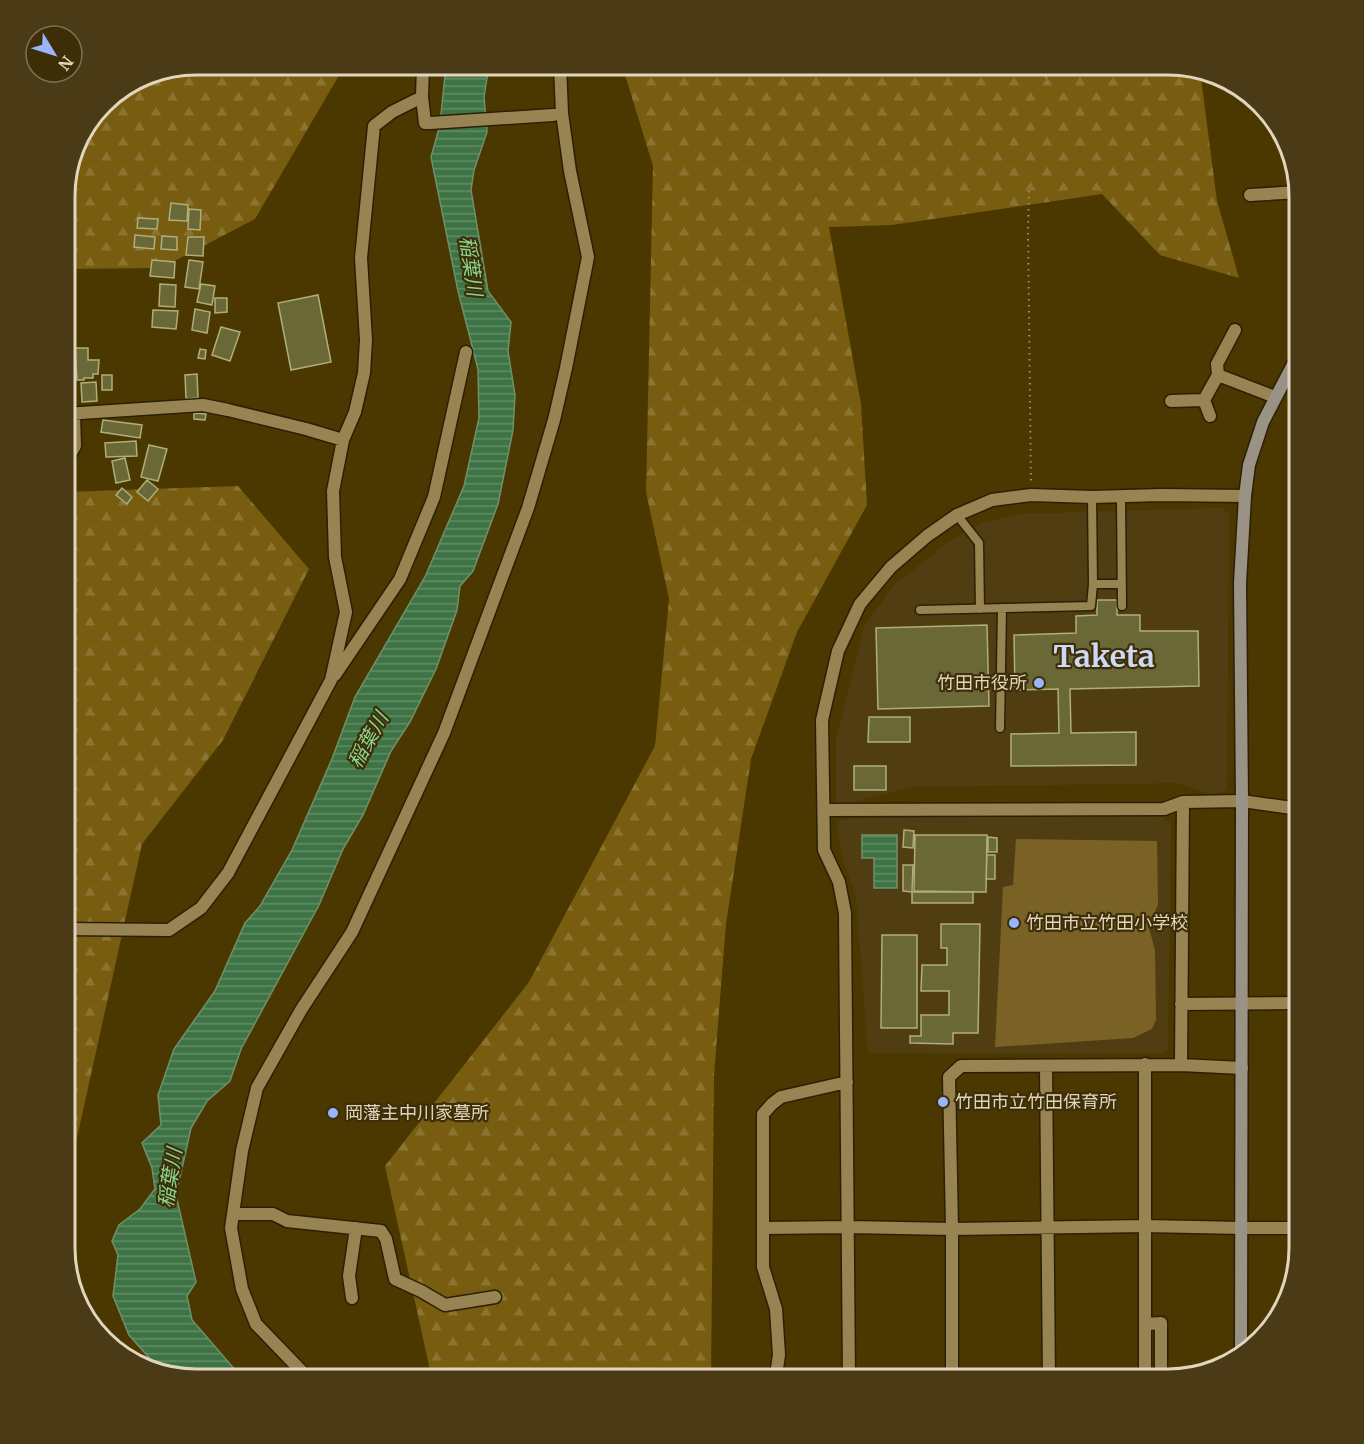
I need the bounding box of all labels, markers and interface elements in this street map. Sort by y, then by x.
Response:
north arrow [24,24,84,84]
text: N [54,52,78,75]
water label: 稲葉川 [455,234,488,299]
district label: Taketa [1053,637,1155,675]
place label: 竹田市役所 [937,671,1027,694]
marker: 竹田市役所 [1032,676,1046,690]
water label: 稲葉川 [342,706,394,772]
place label: 竹田市立竹田小学校 [1026,911,1188,934]
marker: 竹田市立竹田小学校 [1007,916,1021,930]
place label: 竹田市立竹田保育所 [955,1090,1117,1113]
marker: 竹田市立竹田保育所 [936,1095,950,1109]
place label: 岡藩主中川家墓所 [345,1101,489,1124]
marker: 岡藩主中川家墓所 [326,1106,340,1120]
water label: 稲葉川 [152,1144,187,1210]

